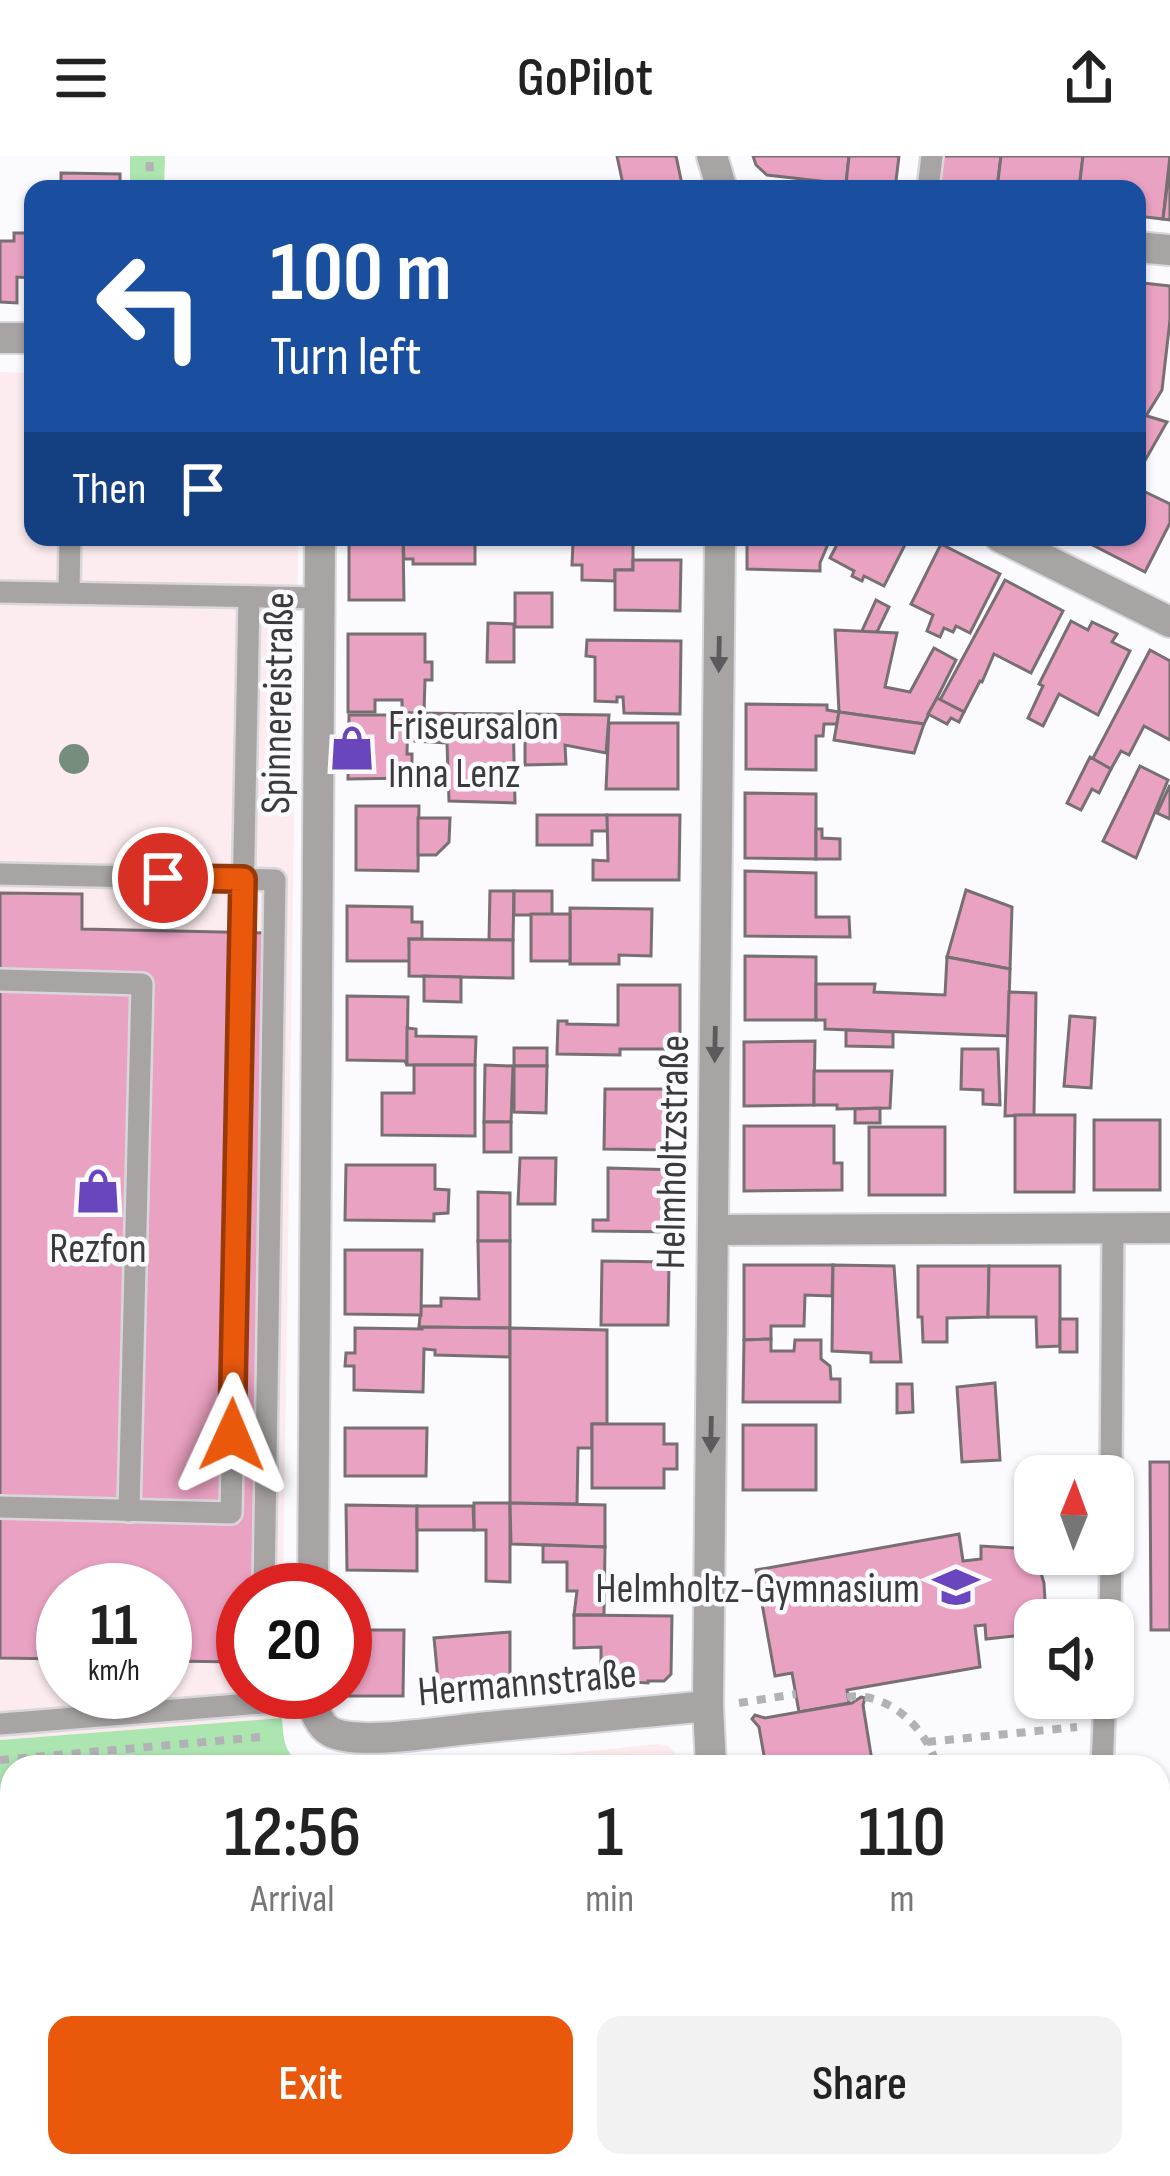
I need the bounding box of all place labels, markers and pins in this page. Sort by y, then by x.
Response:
place label: Friseursalon Inna Lenz [388,701,559,800]
shop icon: Friseursalon Inna Lenz [327,723,377,773]
pin [112,827,214,929]
shop icon: Rezfon [73,1166,123,1216]
place label: Rezfon [49,1224,147,1275]
school or university icon: Helmholtz-Gymnasium [931,1562,981,1612]
place label: Helmholtz-Gymnasium [595,1564,920,1615]

